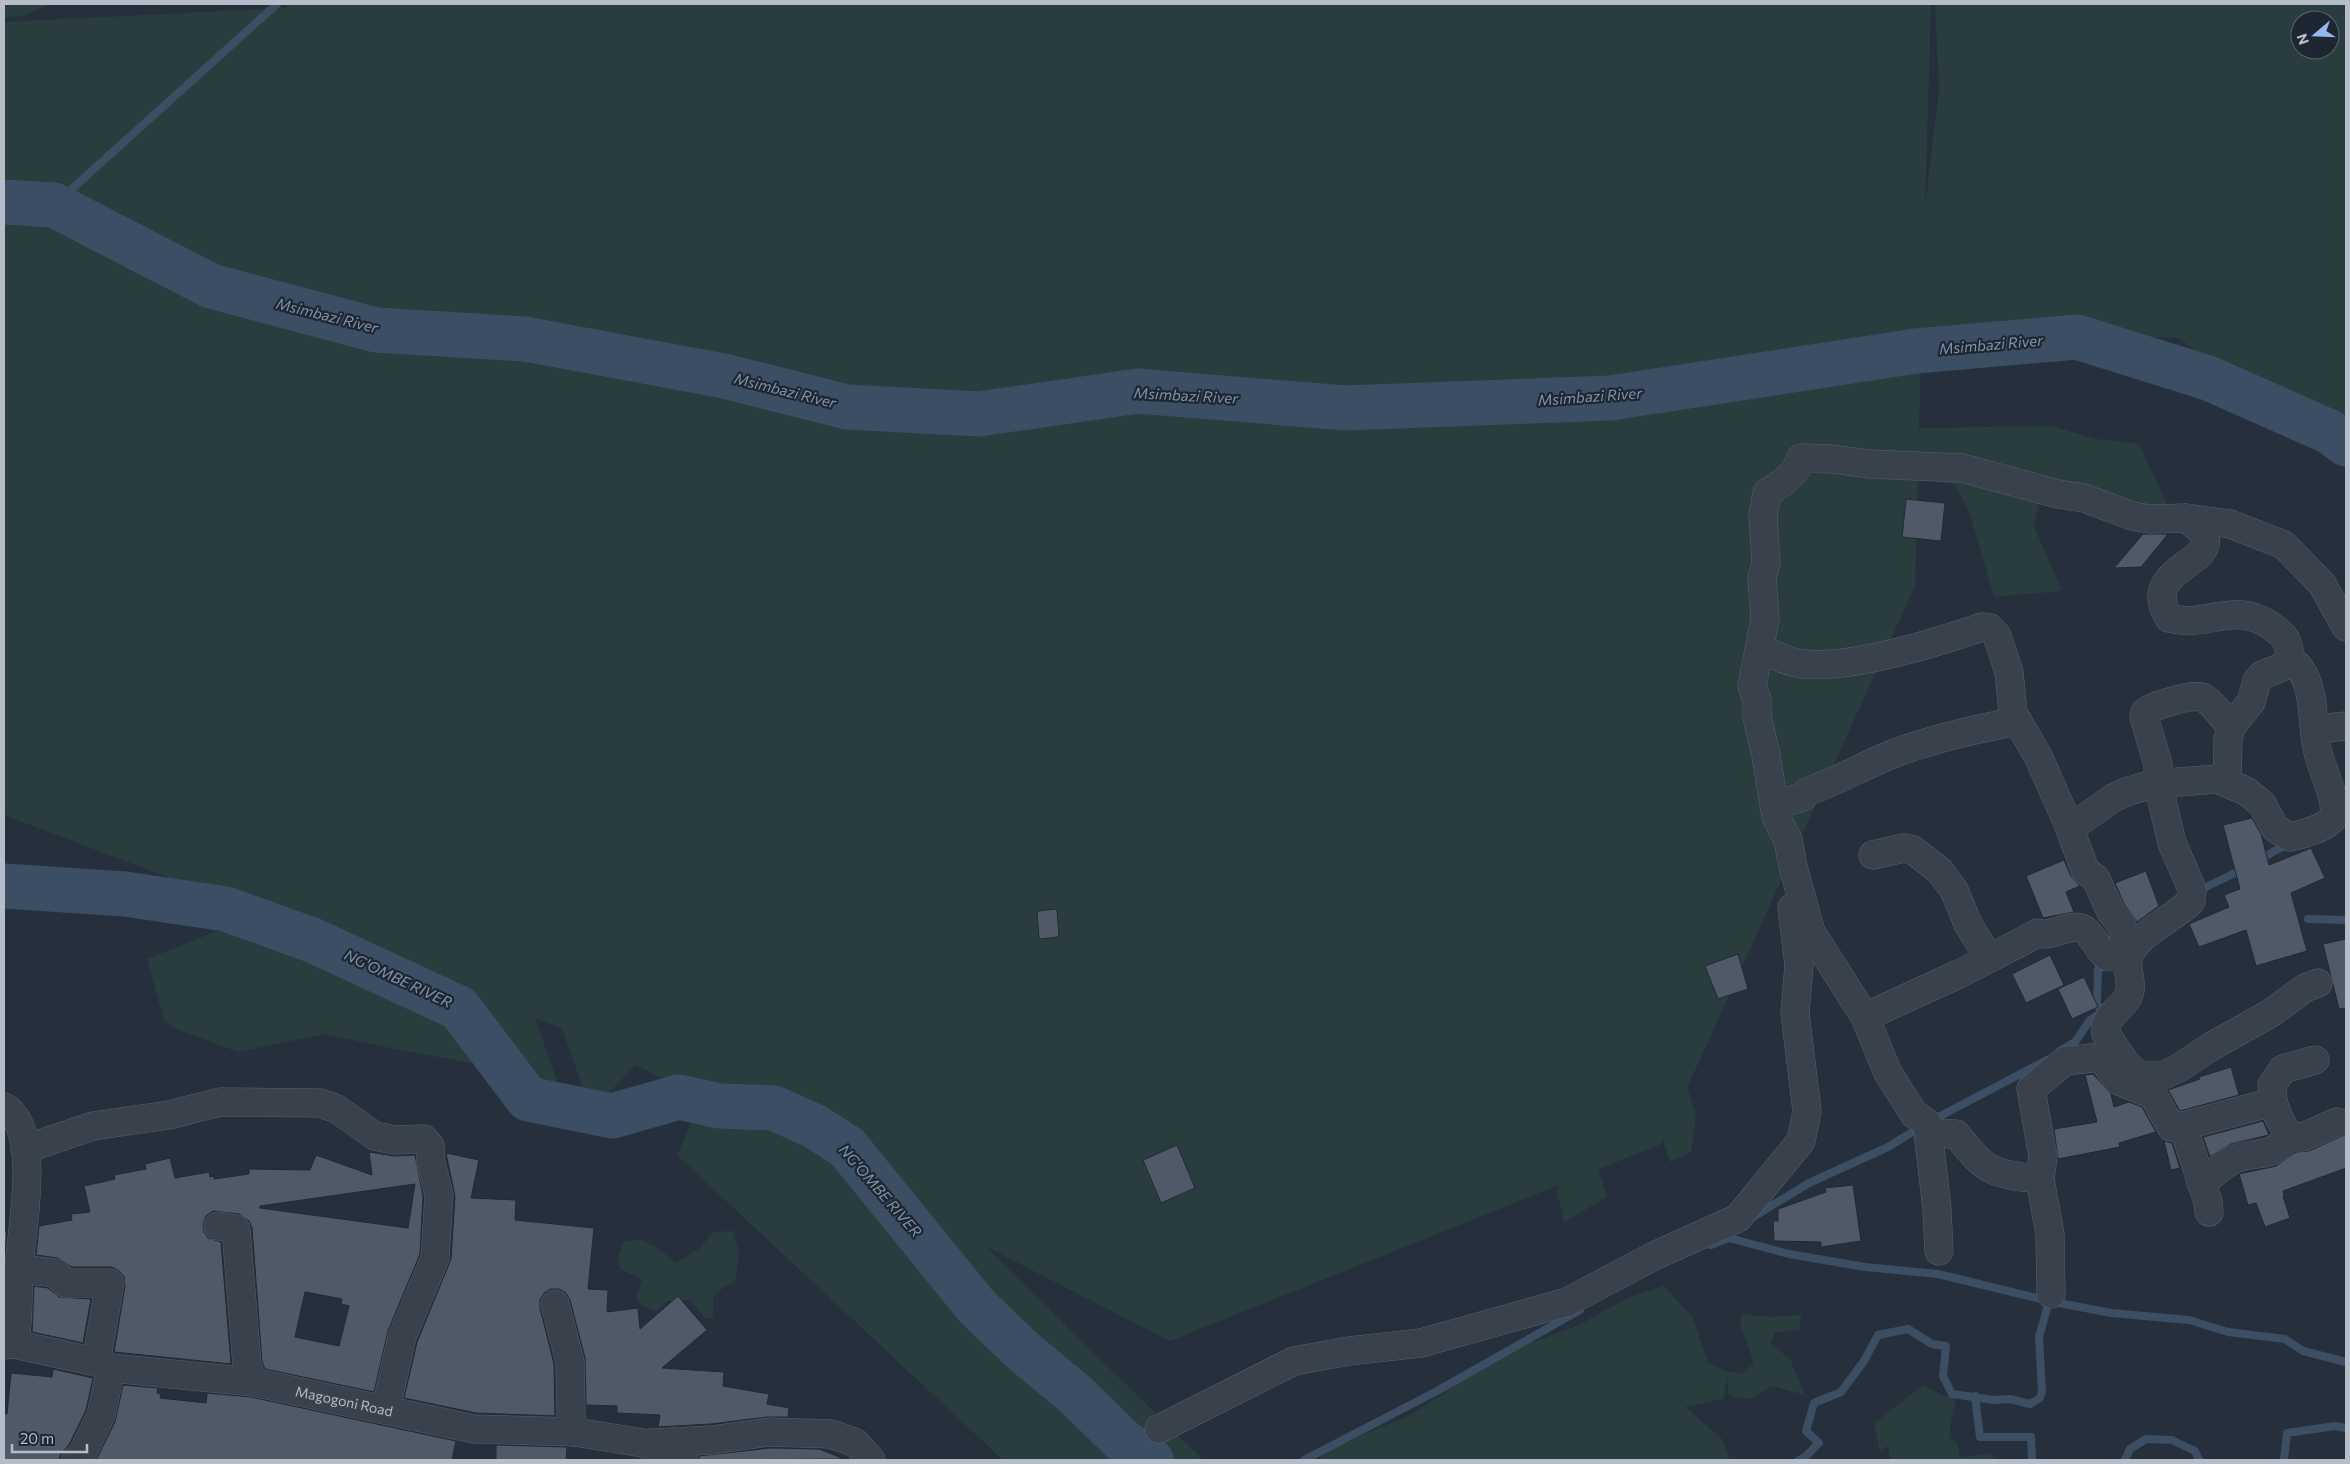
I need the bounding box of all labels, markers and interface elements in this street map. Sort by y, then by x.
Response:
north arrow [2290,10,2340,60]
text: N [2292,32,2312,47]
water label: Msimbazi River [274,294,381,337]
water label: Msimbazi River [1938,330,2045,358]
water label: Msimbazi River [732,369,839,412]
water label: Msimbazi River [1133,383,1240,407]
water label: Msimbazi River [1537,383,1644,409]
water label: NG'OMBE RIVER [342,945,455,1011]
water label: NG'OMBE RIVER [836,1140,926,1240]
street label: Magogoni Road [294,1382,395,1420]
scale bar [12,1422,88,1454]
text: 20 m [20,1429,54,1447]

